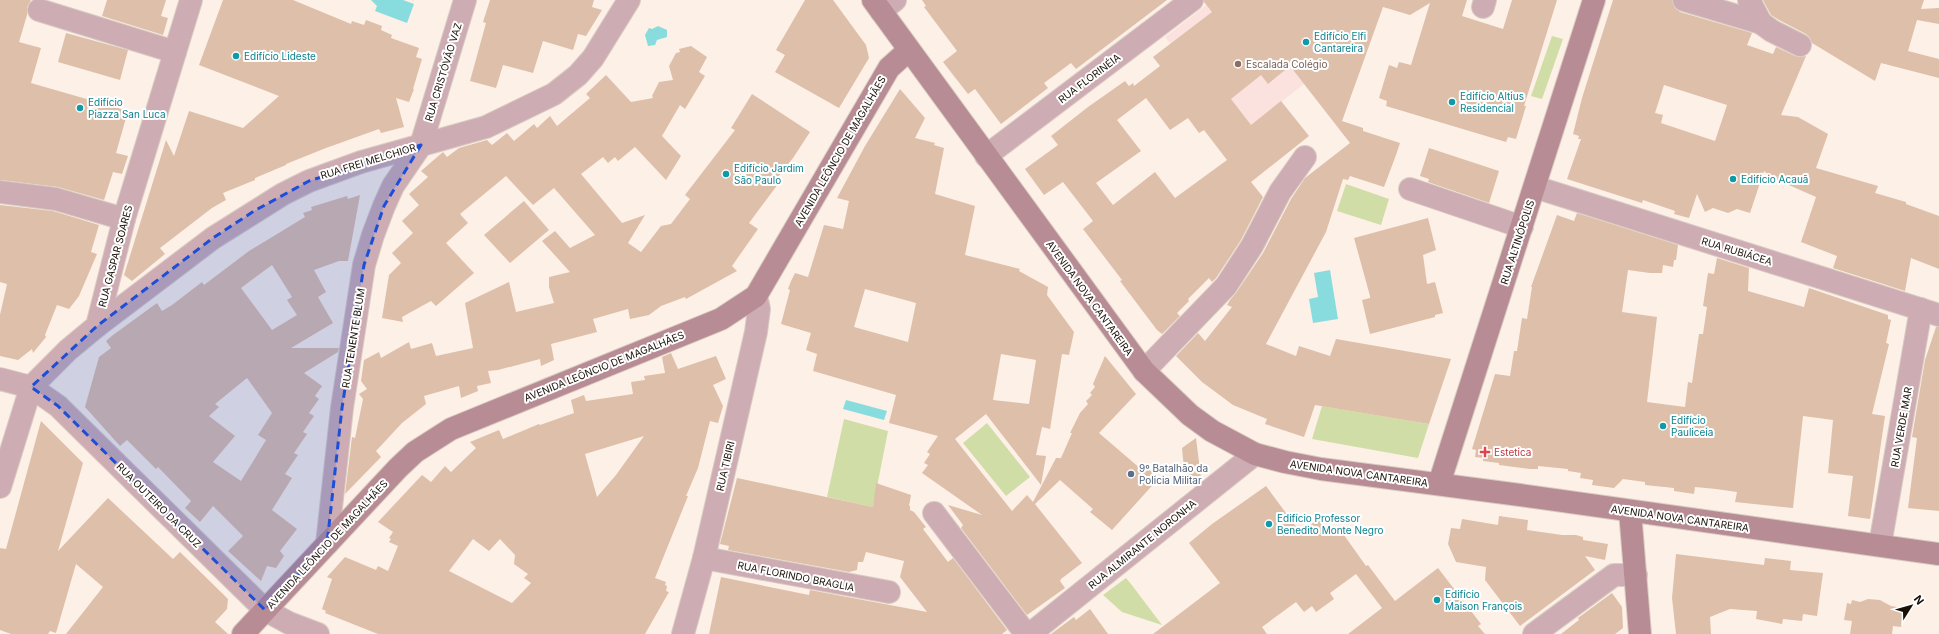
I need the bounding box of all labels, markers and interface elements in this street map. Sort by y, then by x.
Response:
street label: RUA CRISTÓVÃO VAZ [421,21,464,123]
place label: Edifício Elfi Cantareira [1314,30,1366,54]
marker: Edifício Elfi Cantareira [1301,37,1311,47]
place label: Edifício Lideste [244,50,316,62]
street label: RUA FLORINÉIA [1055,50,1122,105]
marker: Edifício Lideste [231,51,241,61]
place label: Escalada Colégio [1246,58,1327,70]
marker: Escalada Colégio [1233,59,1243,69]
street label: AVENIDA LEÔNCIO DE MAGALHÃES [791,73,888,228]
place label: Edifício Altius Residencial [1460,90,1524,114]
place label: Edifício Piazza San Luca [88,96,166,120]
marker: Edifício Altius Residencial [1447,97,1457,107]
marker: Edifício Piazza San Luca [75,103,85,113]
street label: RUA FREI MELCHIOR [319,141,418,181]
place label: Edifício Jardim São Paulo [734,162,804,186]
marker: Edifício Jardim São Paulo [721,169,731,179]
place label: Edifício Acauã [1741,173,1808,185]
marker: Edifício Acauã [1728,174,1738,184]
street label: RUA ALTINÓPOLIS [1497,198,1536,286]
street label: RUA GASPAR SOARES [96,204,134,308]
street label: RUA RUBIÁCEA [1700,234,1774,267]
street label: AVENIDA NOVA CANTAREIRA [1044,238,1136,358]
street label: RUA TENENTE BLUM [339,287,367,389]
street label: AVENIDA LEÔNCIO DE MAGALHÃES [522,327,686,404]
street label: RUA VERDE MAR [1888,385,1914,468]
place label: Edifício Pauliceia [1671,414,1713,438]
marker: Edifício Pauliceia [1658,421,1668,431]
street label: RUA TIBIRI [713,440,737,492]
marker: Estetica [1479,446,1491,458]
place label: Estetica [1494,446,1531,458]
street label: AVENIDA NOVA CANTAREIRA [1289,457,1429,489]
street label: RUA OUTEIRO DA CRUZ [114,460,204,550]
place label: 9º Batalhão da Policia Militar [1139,462,1208,486]
marker: 9º Batalhão da Policia Militar [1126,469,1136,479]
street label: AVENIDA LEÔNCIO DE MAGALHÃES [263,477,390,611]
street label: RUA ALMIRANTE NORONHA [1086,497,1198,591]
street label: AVENIDA NOVA CANTAREIRA [1610,502,1750,534]
place label: Edifício Professor Benedito Monte Negro [1277,512,1383,536]
marker: Edifício Professor Benedito Monte Negro [1264,519,1274,529]
street label: RUA FLORINDO BRAGLIA [737,559,856,593]
north arrow [1891,586,1931,626]
place label: Edifício Maison François [1445,588,1522,612]
text: N [1911,592,1927,608]
marker: Edifício Maison François [1432,595,1442,605]

